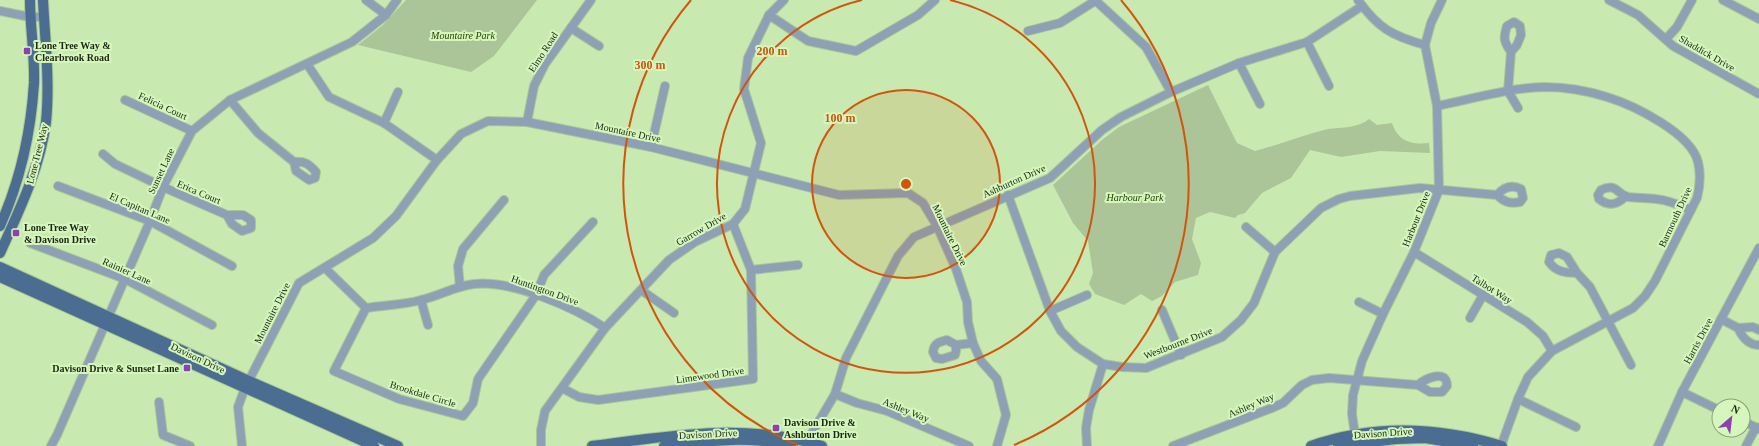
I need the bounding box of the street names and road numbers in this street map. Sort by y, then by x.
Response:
street label: Elmo Road [526,30,560,74]
street label: Shaddick Drive [1677,33,1737,74]
street label: Felicia Court [137,90,189,122]
street label: Mountaire Drive [594,120,662,144]
street label: Lone Tree Way [24,123,50,185]
street label: Sunset Lane [146,146,177,196]
street label: Ashburton Drive [981,162,1048,200]
street label: Erica Court [176,178,223,206]
street label: Barmouth Drive [1656,185,1694,249]
street label: Harbour Drive [1400,189,1432,248]
street label: El Capitan Lane [108,190,173,226]
street label: Mountaire Drive [930,203,970,268]
street label: Garrow Drive [674,210,728,248]
street label: Rainier Lane [101,255,153,287]
street label: Talbot Way [1470,272,1514,306]
street label: Huntington Drive [510,273,581,307]
street label: Mountaire Drive [252,280,292,345]
street label: Harris Drive [1681,316,1715,366]
street label: Westbourne Drive [1142,325,1214,361]
street label: Davison Drive [169,341,227,376]
street label: Limewood Drive [675,365,745,385]
street label: Brookdale Circle [389,379,458,409]
street label: Ashley Way [1226,390,1276,420]
street label: Ashley Way [881,396,931,424]
street label: Davison Drive [1353,425,1413,441]
street label: Davison Drive [678,427,738,441]

